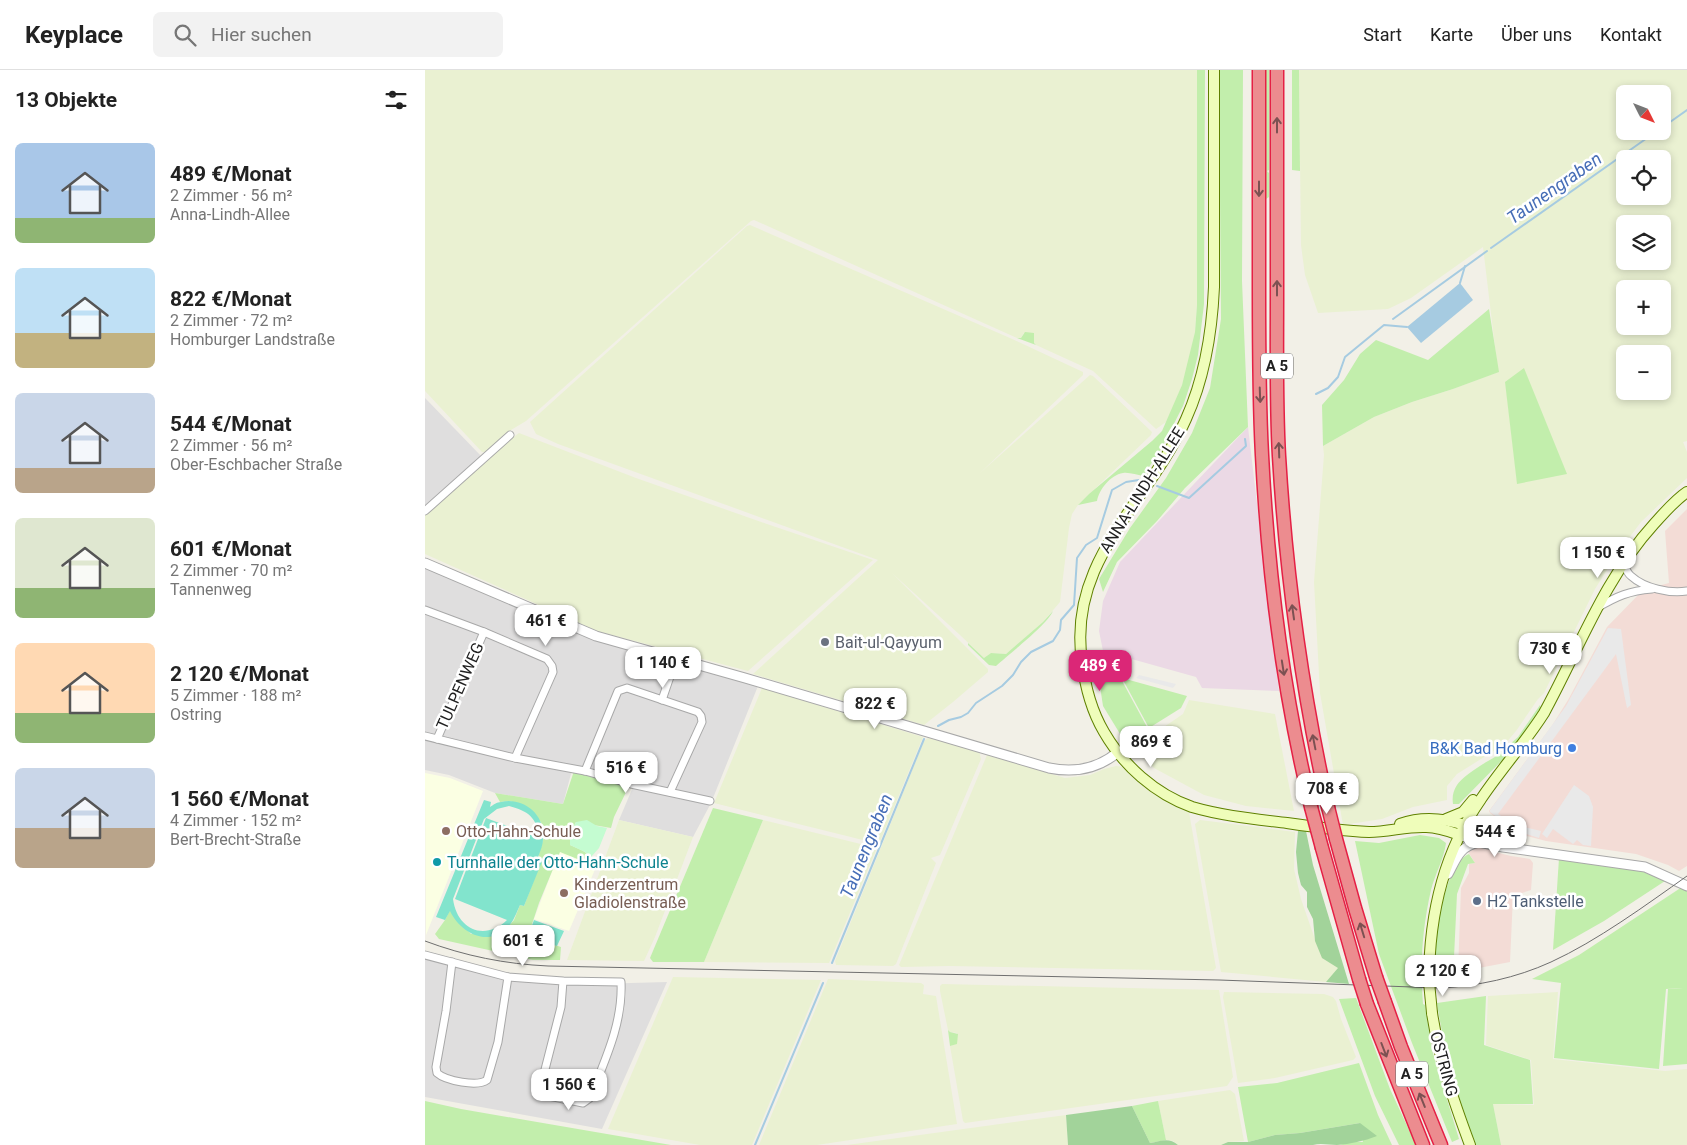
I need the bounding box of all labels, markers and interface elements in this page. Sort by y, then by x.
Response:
search box [153,12,503,57]
text: Keyplace [25,21,123,49]
icon: search [171,21,199,49]
text: Hier suchen [211,23,312,46]
text: Start [1363,24,1402,45]
text: Karte [1430,24,1473,45]
text: Über uns [1501,24,1572,45]
text: Kontakt [1600,24,1662,45]
north arrow [1616,85,1671,140]
map controls [1616,85,1671,400]
icon: filters [382,86,410,114]
text: 13 Objekte [15,88,117,112]
one-way arrow [1272,118,1282,134]
water label: Taunengraben [1503,148,1605,228]
button: locate [1616,150,1671,205]
text: 489 €/Monat [170,162,292,186]
icon: home [55,163,115,223]
one-way arrow [1254,180,1264,196]
text: 2 Zimmer · 56 m² [170,186,292,205]
text: Anna-Lindh-Allee [170,205,290,224]
button: layers [1616,215,1671,270]
one-way arrow [1272,280,1282,296]
button: + [1616,280,1671,335]
text: 822 €/Monat [170,287,292,311]
icon: home [55,288,115,348]
text: 2 Zimmer · 72 m² [170,311,292,330]
text: Homburger Landstraße [170,330,335,349]
button: − [1616,345,1671,400]
road number: A 5 [1261,354,1293,378]
one-way arrow [1255,387,1264,403]
text: 544 €/Monat [170,412,292,436]
icon: home [55,413,115,473]
street label: ANNA-LINDH-ALLEE [1096,424,1188,556]
text: 2 Zimmer · 56 m² [170,436,292,455]
one-way arrow [1274,443,1283,459]
text: Ober-Eschbacher Straße [170,455,342,474]
pin: 1 150 € [1552,536,1644,579]
text: 601 €/Monat [170,537,292,561]
icon: home [55,538,115,598]
text: 1 150 € [1571,543,1625,562]
text: 2 Zimmer · 70 m² [170,561,292,580]
text: Tannenweg [170,580,252,599]
pin: 461 € [511,604,581,647]
one-way arrow [1288,605,1298,621]
text: 461 € [526,611,566,630]
pin: 730 € [1515,632,1585,675]
place label: Bait-ul-Qayyum [835,633,942,652]
marker: Bait-ul-Qayyum [819,636,831,648]
text: 730 € [1530,639,1570,658]
street label: TULPENWEG [432,640,488,732]
pin: 1 140 € [617,646,709,689]
pin: 489 € [1065,650,1135,692]
text: 1 140 € [636,653,690,672]
text: 489 € [1080,656,1120,675]
one-way arrow [1279,660,1289,676]
text: 2 120 €/Monat [170,662,309,686]
icon: home [55,663,115,723]
text: 5 Zimmer · 188 m² [170,686,301,705]
pin: 822 € [840,688,910,730]
text: 822 € [855,694,895,713]
text: Ostring [170,705,222,724]
pin: 869 € [1116,726,1186,768]
text: 869 € [1131,732,1171,751]
one-way arrow [1309,735,1319,751]
place label: B&K Bad Homburg [1430,739,1562,758]
marker: B&K Bad Homburg [1566,742,1578,754]
pin: 516 € [591,752,661,794]
text: 516 € [606,758,646,777]
pin: 708 € [1292,772,1362,815]
text: 708 € [1307,779,1347,798]
text: 1 560 €/Monat [170,787,309,811]
icon: home [55,788,115,848]
water label: Taunengraben [836,791,896,901]
text: 4 Zimmer · 152 m² [170,811,301,830]
pin: 544 € [1460,816,1530,858]
place label: Otto-Hahn-Schule [456,822,581,841]
text: 544 € [1475,822,1515,841]
marker: Otto-Hahn-Schule [440,825,452,837]
text: Bert-Brecht-Straße [170,830,301,849]
place label: Turnhalle der Otto-Hahn-Schule [447,853,668,872]
marker: Turnhalle der Otto-Hahn-Schule [431,856,443,868]
place label: Kinderzentrum Gladiolenstraße [574,875,686,912]
marker: Kinderzentrum Gladiolenstraße [558,887,570,899]
place label: H2 Tankstelle [1487,892,1584,911]
marker: H2 Tankstelle [1471,895,1483,907]
one-way arrow [1356,922,1366,938]
pin: 601 € [488,924,558,967]
text: 601 € [503,931,543,950]
pin: 2 120 € [1397,954,1489,997]
text: 2 120 € [1416,961,1470,980]
street label: OSTRING [1426,1029,1462,1099]
one-way arrow [1380,1042,1389,1057]
road number: A 5 [1396,1062,1428,1086]
pin: 1 560 € [523,1068,615,1111]
text: 1 560 € [542,1075,596,1094]
one-way arrow [1417,1093,1426,1108]

